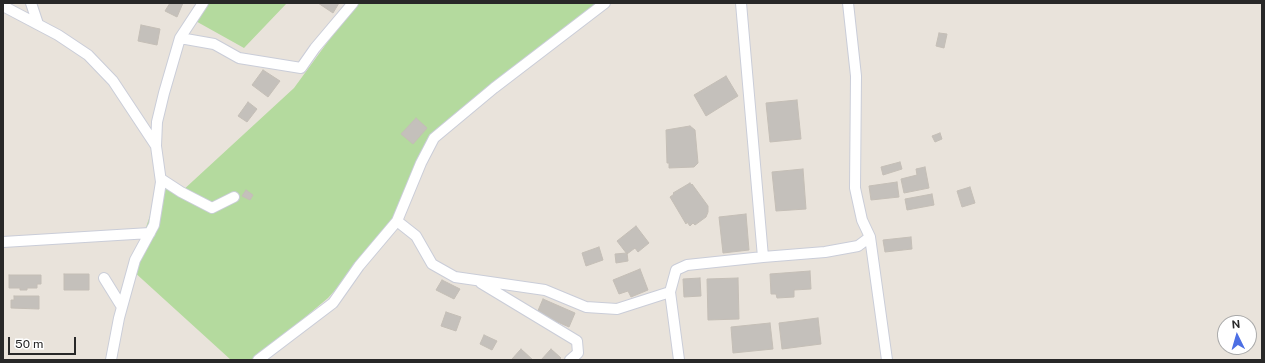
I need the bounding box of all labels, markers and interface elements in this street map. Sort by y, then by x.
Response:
north arrow [1217,315,1257,355]
text: N [1231,318,1241,330]
scale bar [10,329,78,355]
text: 50 m [15,337,43,351]

